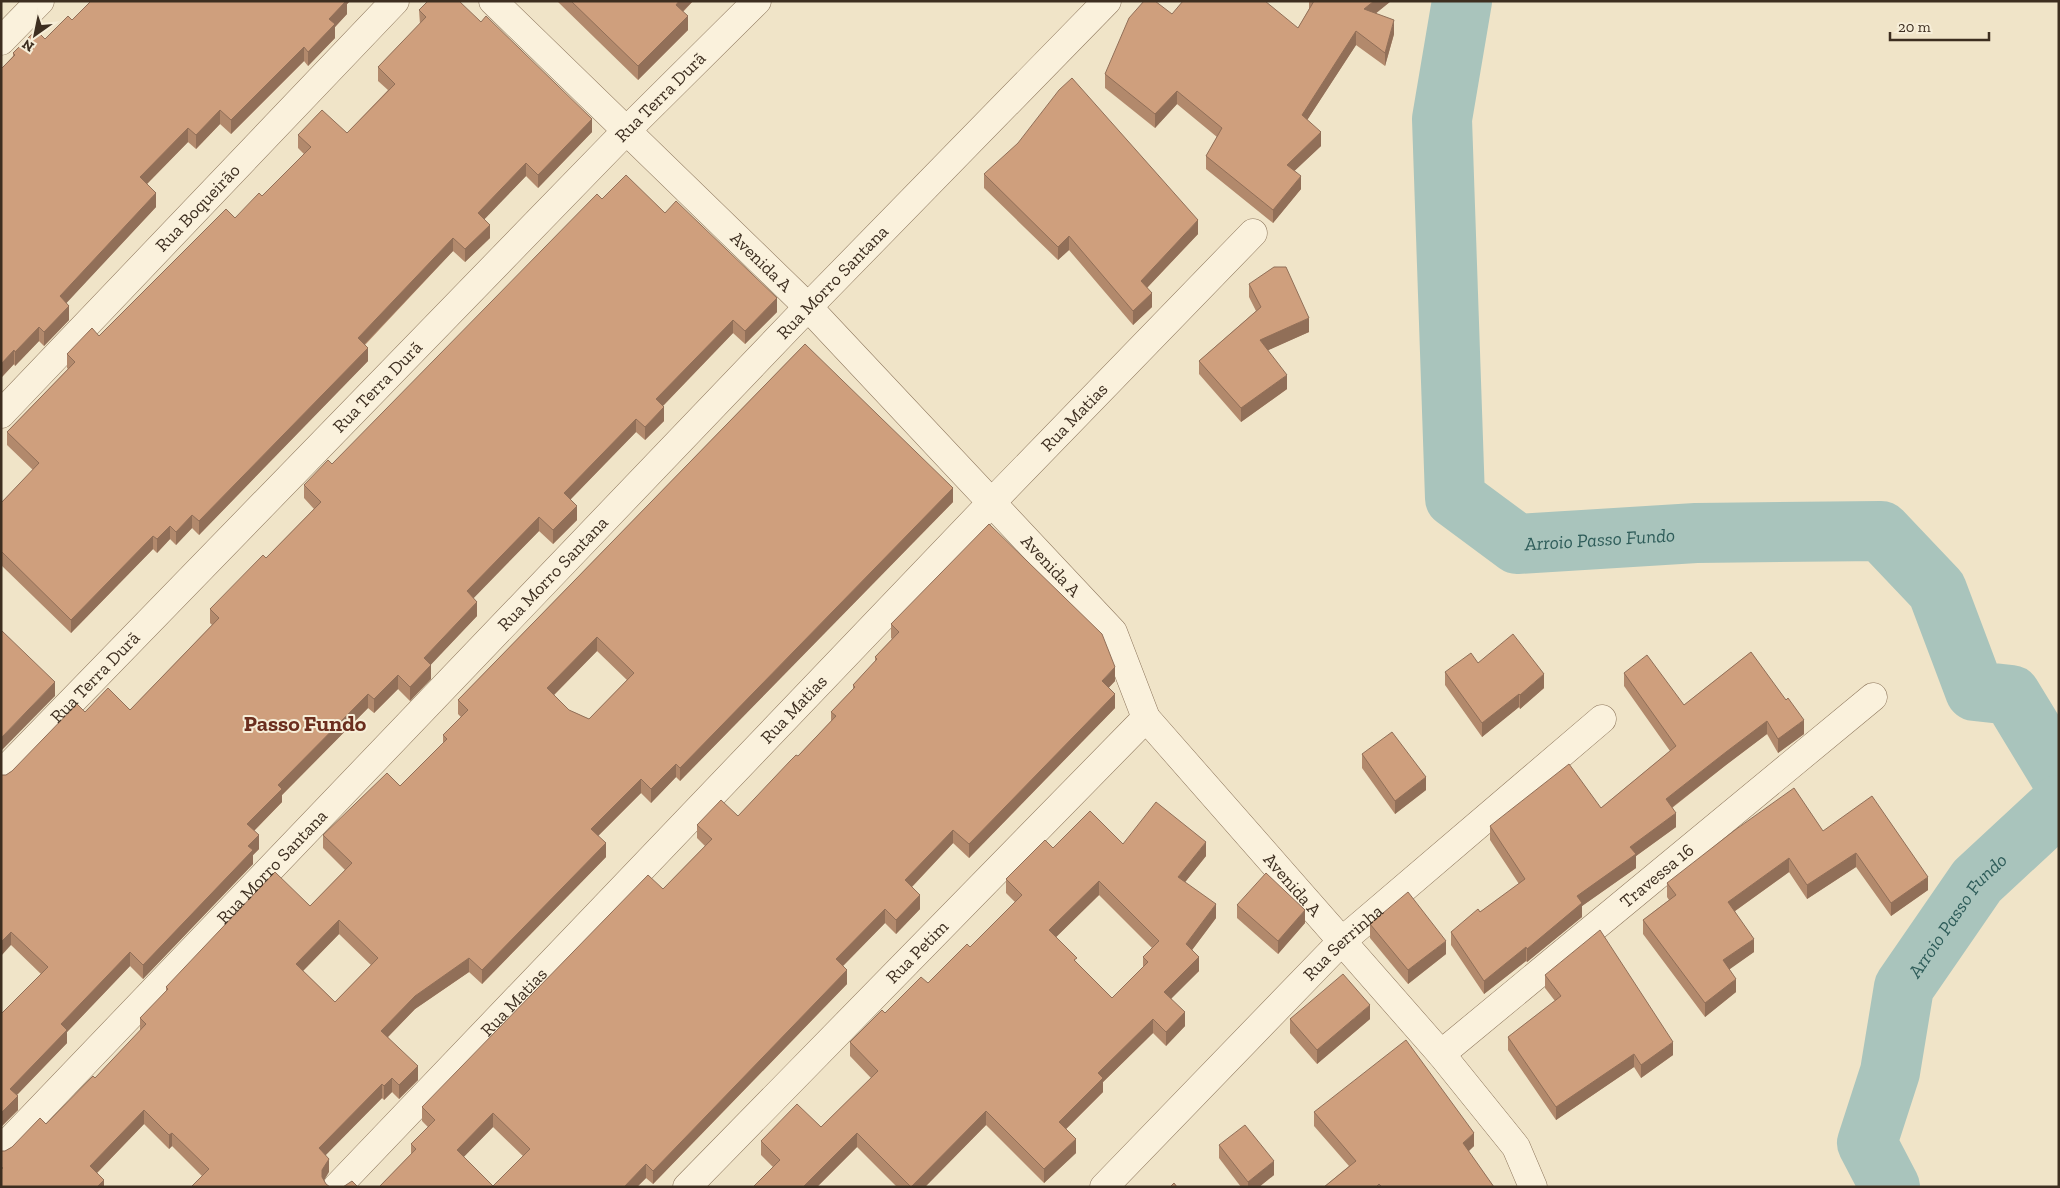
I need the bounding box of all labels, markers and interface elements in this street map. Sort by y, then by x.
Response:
north arrow [10,10,60,60]
scale bar [1890,10,1989,42]
text: 20 m [1898,18,1931,36]
text: N [19,35,37,56]
street label: Rua Terra Durã [610,47,711,147]
street label: Rua Boqueirão [151,159,245,256]
street label: Rua Morro Santana [772,220,893,344]
street label: Avenida A [726,227,797,297]
street label: Rua Terra Durã [328,336,427,437]
street label: Rua Matias [1036,378,1113,456]
street label: Rua Morro Santana [493,511,613,635]
water label: Arroio Passo Fundo [1523,523,1676,556]
street label: Avenida A [1016,530,1086,602]
street label: Rua Terra Durã [46,627,145,728]
street label: Rua Matias [756,670,832,748]
district label: Passo Fundo [244,710,367,737]
street label: Rua Morro Santana [212,805,332,929]
street label: Travessa 16 [1615,839,1698,913]
water label: Arroio Passo Fundo [1903,848,2012,983]
street label: Avenida A [1259,849,1326,921]
street label: Rua Serrinha [1299,900,1388,985]
street label: Rua Petim [881,915,953,988]
street label: Rua Matias [476,963,552,1041]

